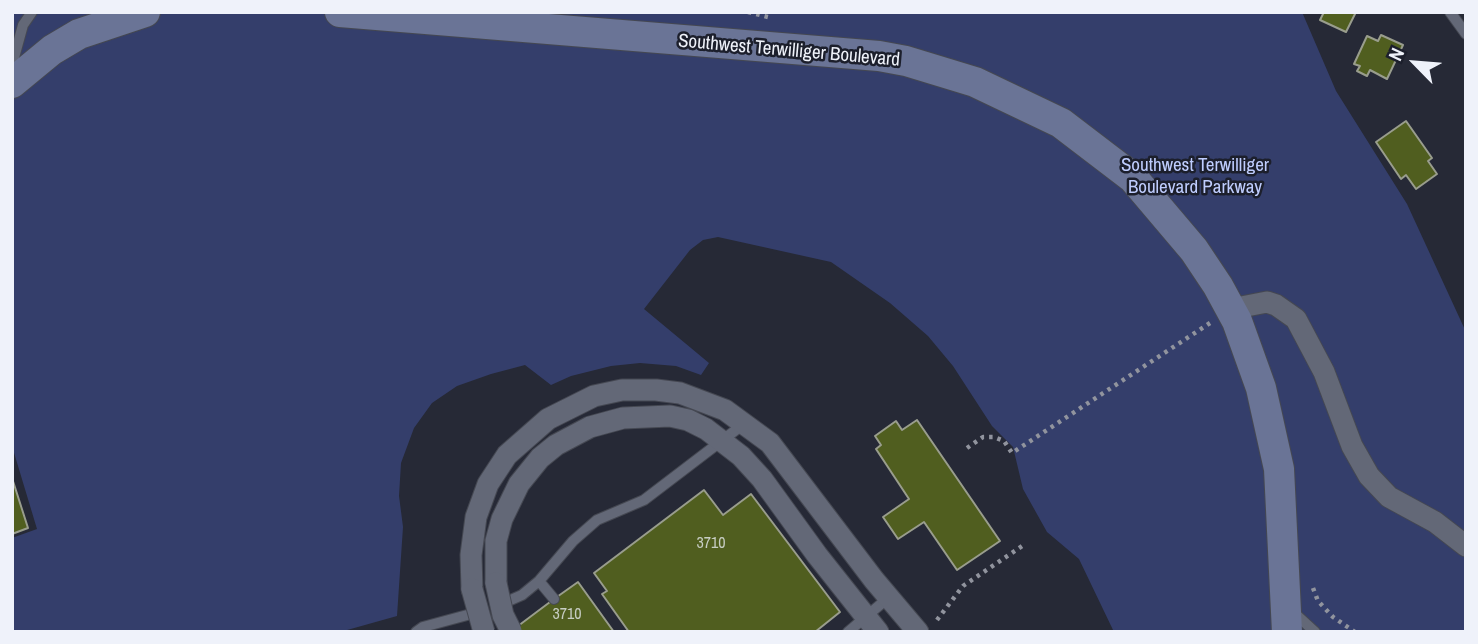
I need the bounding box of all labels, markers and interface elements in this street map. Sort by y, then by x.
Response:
north arrow [1380,28,1450,98]
street label: Southwest Terwilliger Boulevard [677,30,901,72]
text: N [1382,44,1410,65]
park label: Southwest Terwilliger Boulevard Parkway [1121,155,1269,199]
house number: 3710 [696,534,726,554]
house number: 3710 [552,605,582,625]

